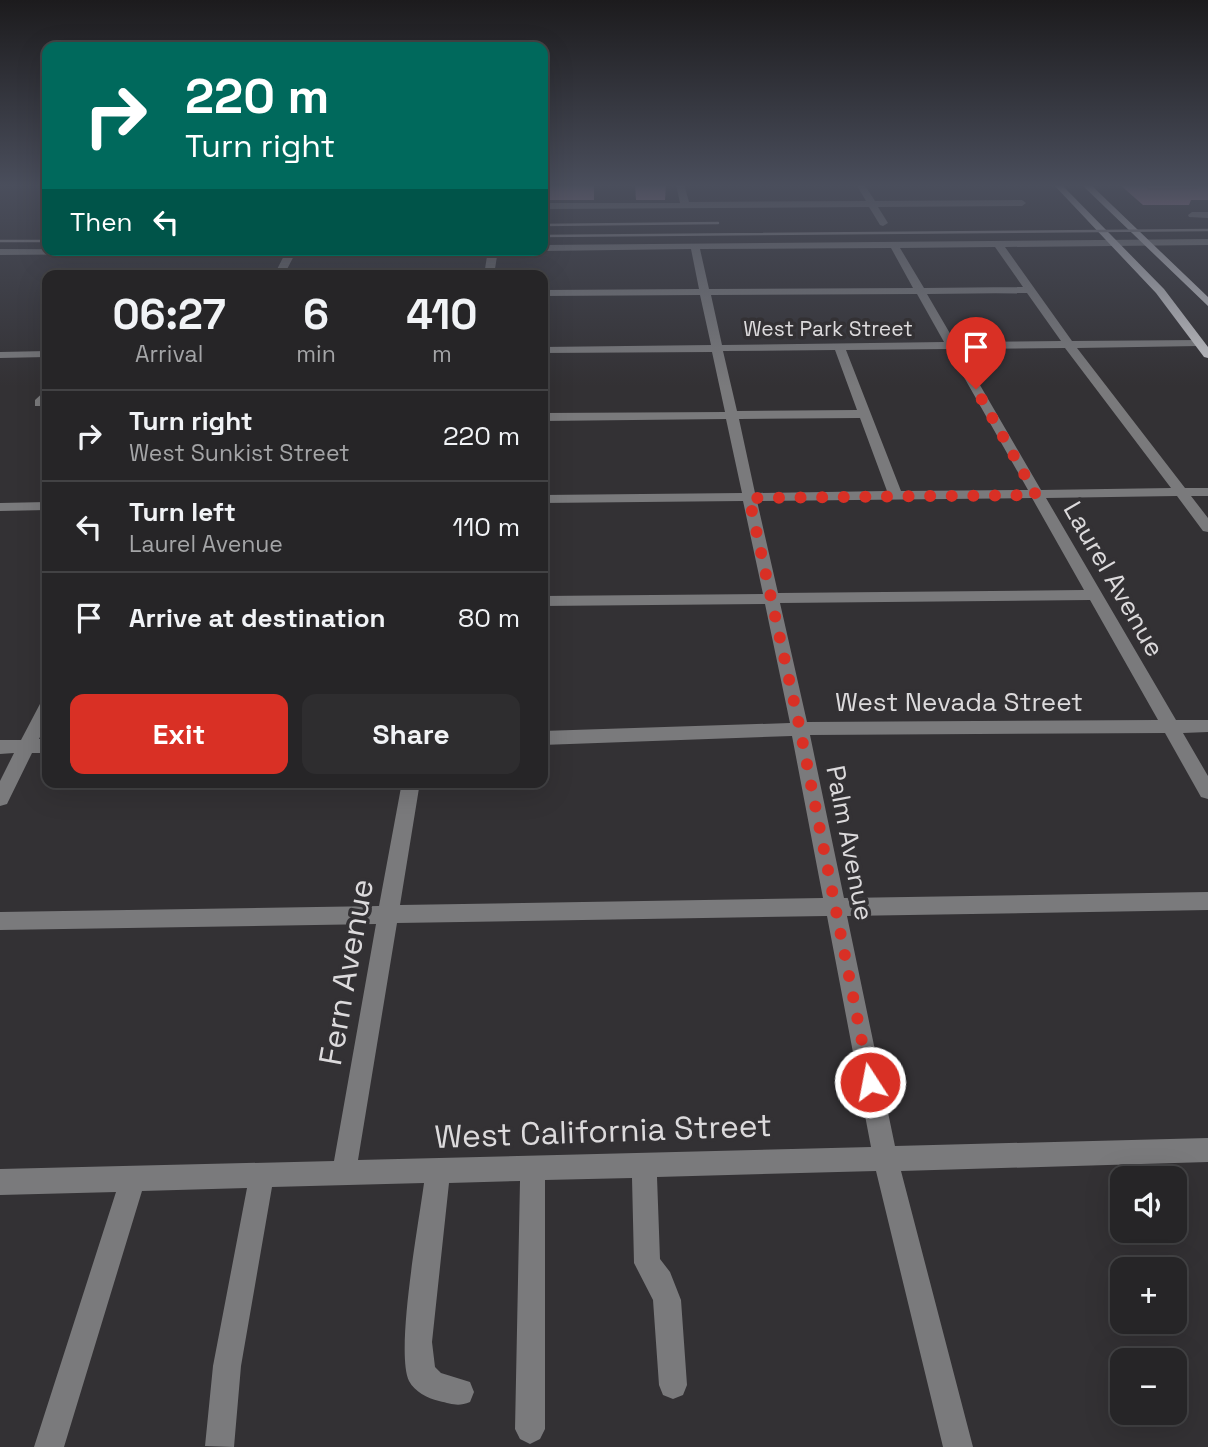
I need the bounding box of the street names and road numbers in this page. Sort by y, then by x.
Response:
street label: West Park Street [743,315,913,342]
street label: Laurel Avenue [1056,495,1172,663]
street label: West Nevada Street [835,685,1083,719]
street label: Palm Avenue [818,763,882,923]
street label: Fern Avenue [310,876,382,1068]
street label: West California Street [434,1105,772,1157]

